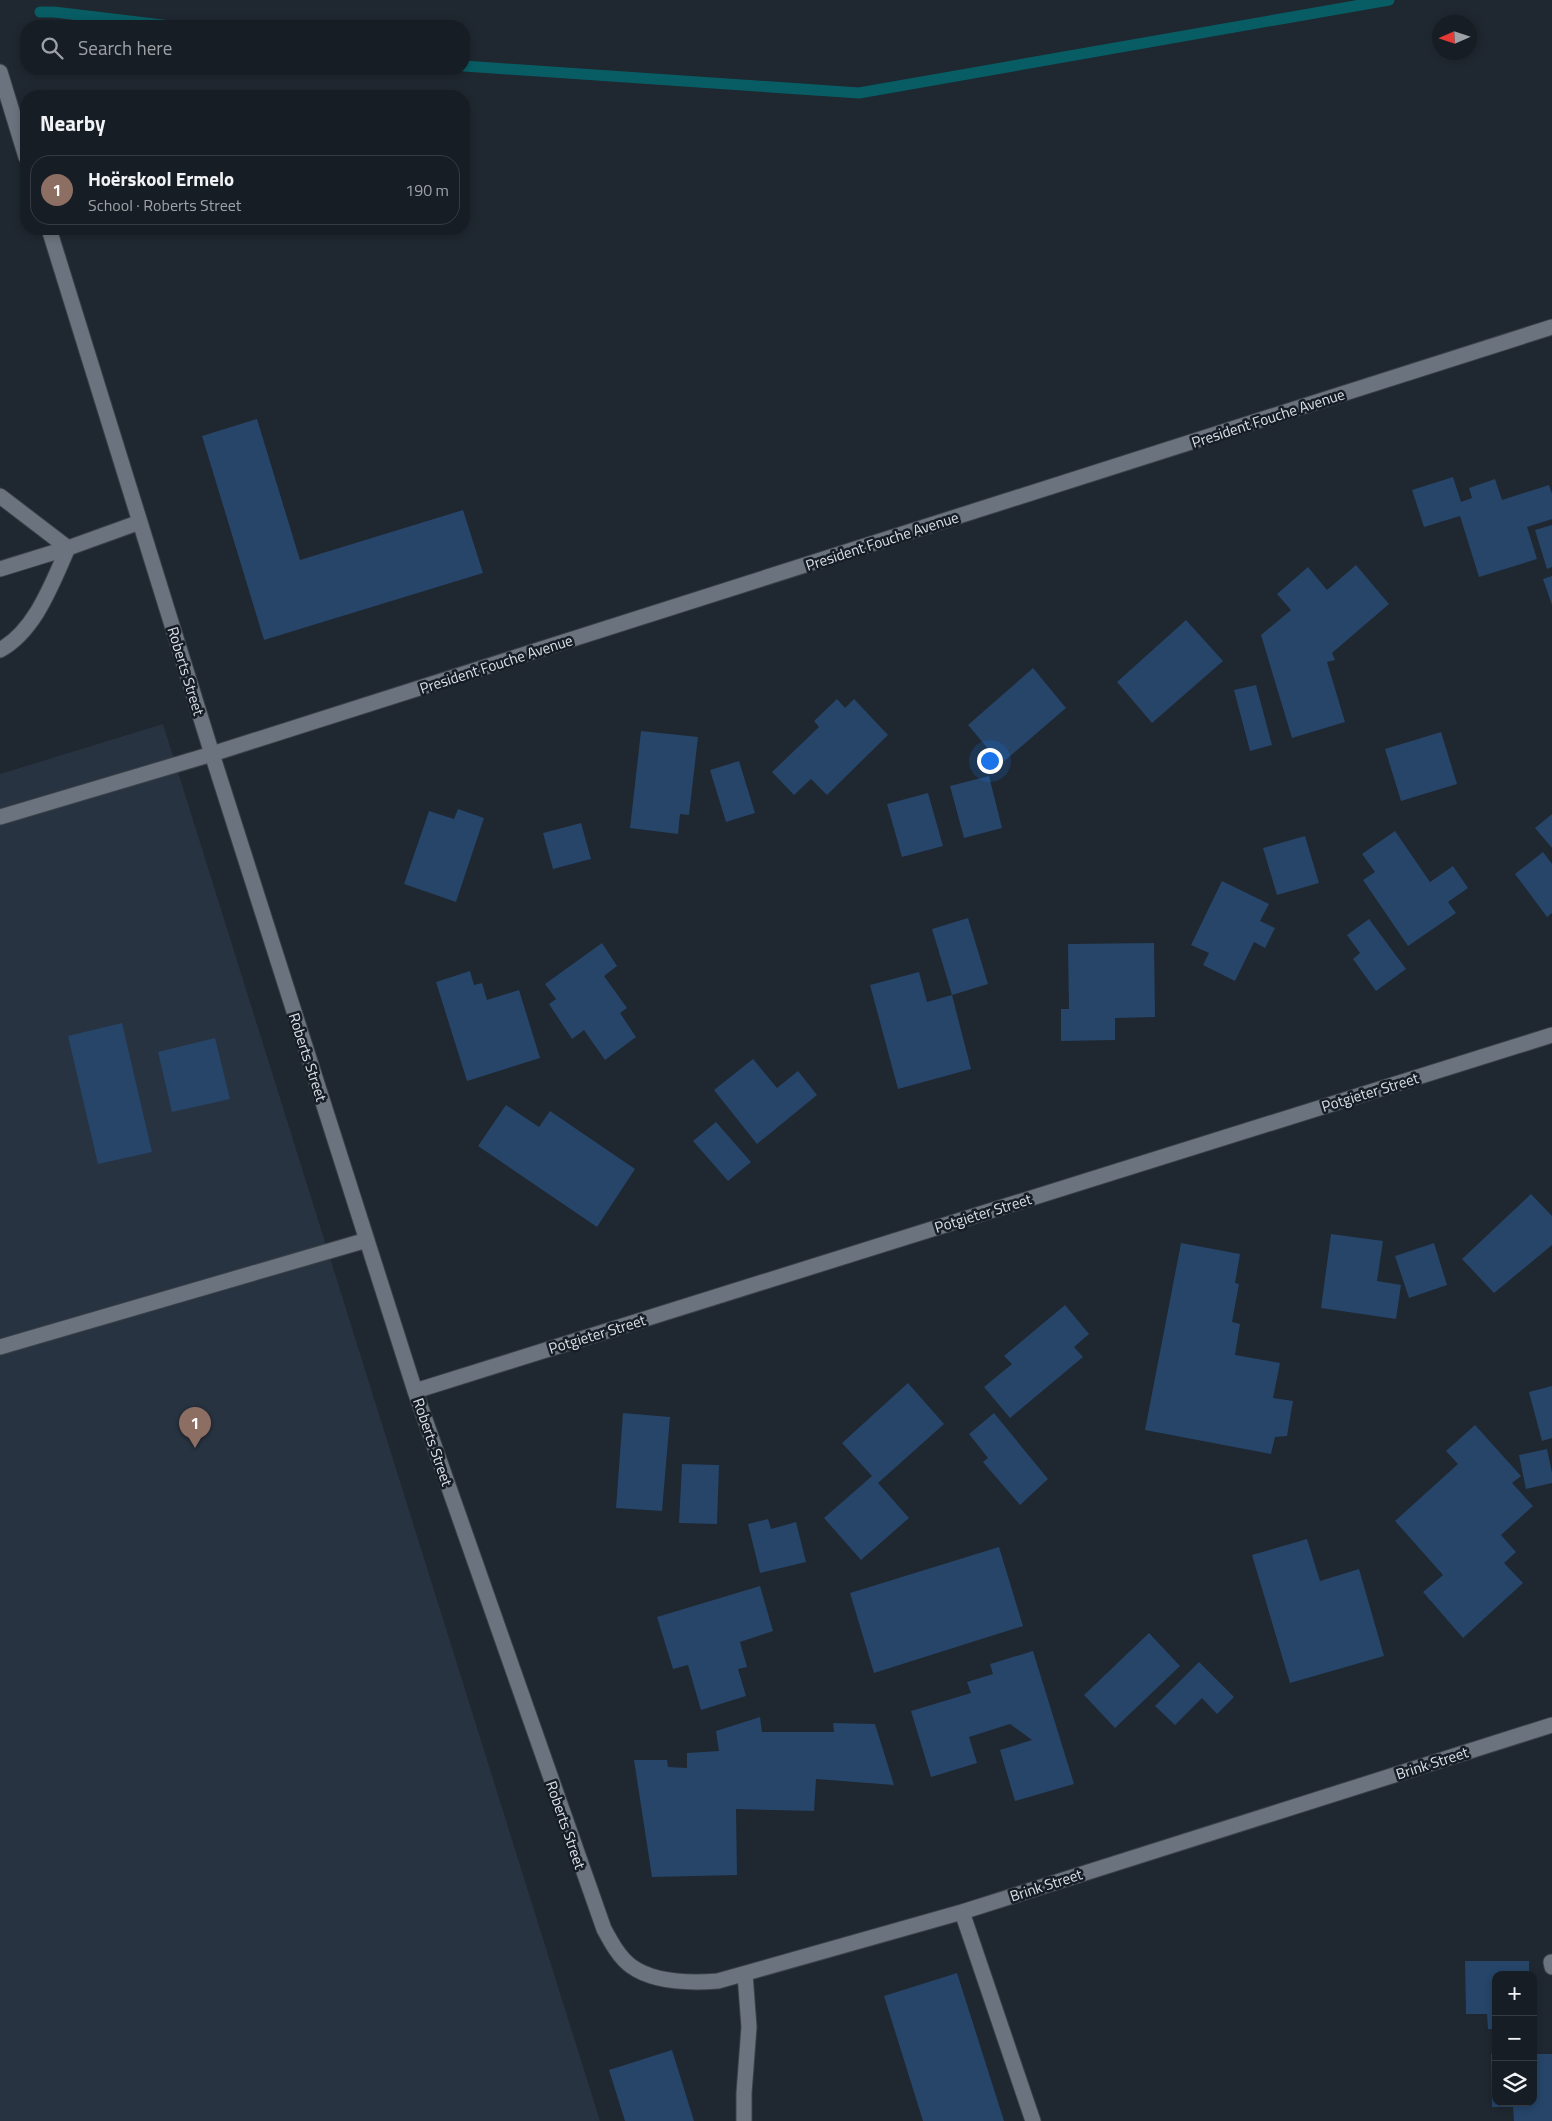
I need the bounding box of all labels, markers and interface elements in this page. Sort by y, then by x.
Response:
north arrow [1432,15,1477,60]
search box [20,20,470,75]
text: Search here [78,33,172,62]
icon: search [38,34,66,62]
text: Nearby [40,107,105,139]
text: Hoërskool Ermelo [88,164,234,193]
text: 1 [53,178,61,202]
text: 190 m [405,178,449,202]
text: School · Roberts Street [88,193,241,217]
street label: President Fouche Avenue [1188,382,1348,454]
street label: President Fouche Avenue [802,505,962,577]
street label: Roberts Street [162,624,211,719]
street label: President Fouche Avenue [416,628,576,700]
your location [977,748,1003,774]
street label: Roberts Street [283,1010,333,1105]
street label: Potgieter Street [1319,1066,1422,1118]
street label: Potgieter Street [932,1187,1035,1239]
street label: Potgieter Street [546,1308,649,1360]
street label: Roberts Street [407,1395,459,1490]
pin: 1 [179,1407,211,1448]
street label: Brink Street [1393,1740,1472,1786]
street label: Roberts Street [540,1778,592,1873]
street label: Brink Street [1007,1862,1086,1908]
map controls [1492,1971,1537,2106]
button: + [1492,1971,1537,2016]
button: − [1492,2016,1537,2061]
button: layers [1492,2061,1537,2106]

